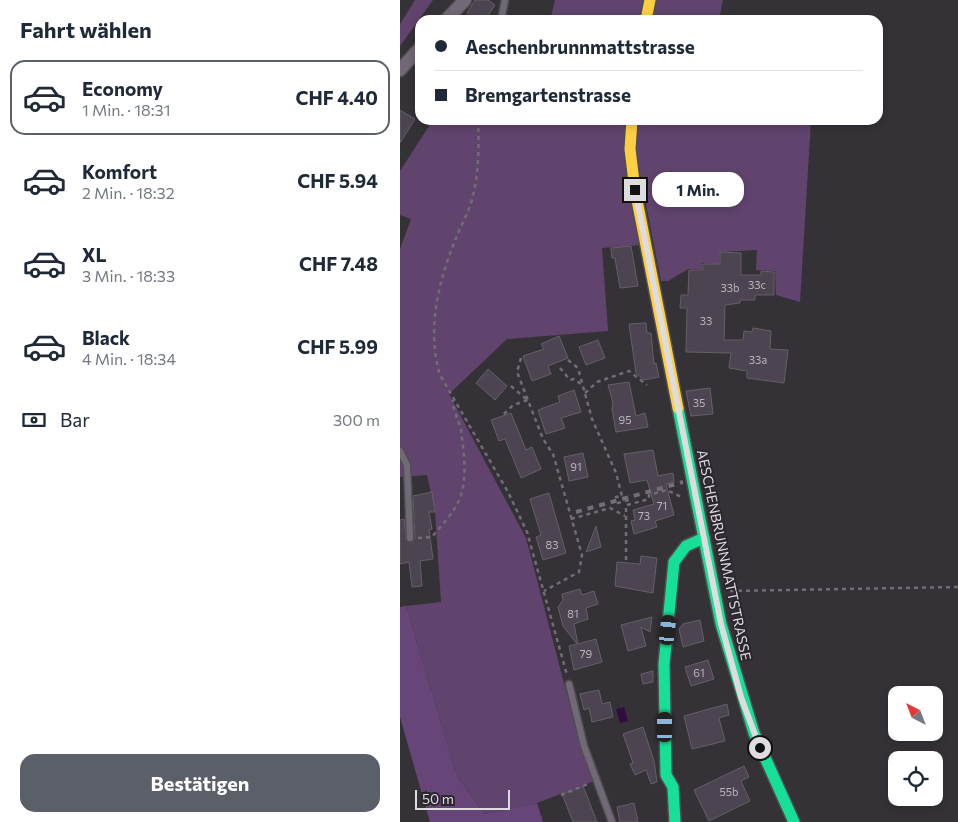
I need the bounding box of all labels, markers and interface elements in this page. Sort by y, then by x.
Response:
text: Fahrt wählen [20,16,152,43]
text: Aeschenbrunnmattstrasse [465,35,695,58]
icon: car [22,75,67,120]
text: Economy [82,77,163,100]
text: Bremgartenstrasse [465,83,631,106]
text: CHF 4.40 [295,86,378,109]
text: 1 Min. · 18:31 [82,100,170,119]
icon: car [22,158,67,203]
text: Komfort [82,160,157,183]
text: CHF 5.94 [297,169,378,192]
callout: 1 Min. [652,172,745,208]
route end [624,179,646,201]
text: 1 Min. [676,180,720,199]
text: 2 Min. · 18:32 [82,183,175,202]
icon: car [22,241,67,286]
text: XL [82,243,107,266]
text: CHF 7.48 [299,252,378,275]
text: 3 Min. · 18:33 [82,266,175,285]
house number: 33c [748,278,766,291]
house number: 33b [720,281,740,294]
house number: 33 [700,314,712,327]
icon: car [22,324,67,369]
text: Black [82,326,130,349]
text: CHF 5.99 [297,335,378,358]
text: 4 Min. · 18:34 [82,349,176,368]
house number: 33a [749,353,767,366]
house number: 35 [693,396,705,409]
icon: cash [20,406,48,434]
text: Bar [60,408,90,431]
text: 300 m [333,410,380,429]
house number: 95 [619,413,632,426]
street label: AESCHENBRUNNMATTSTRASSE [694,448,755,662]
house number: 91 [570,460,582,473]
house number: 71 [657,499,667,512]
house number: 73 [638,509,650,522]
house number: 83 [546,538,558,551]
house number: 81 [567,607,579,620]
car [658,614,677,646]
house number: 79 [580,647,593,660]
house number: 61 [693,666,705,679]
north arrow [888,686,942,741]
map controls [888,686,943,806]
car [657,712,672,742]
route start [749,737,771,759]
button: locate [888,751,943,806]
button: Bestätigen [20,754,380,812]
house number: 55b [719,785,739,798]
scale bar [415,787,510,810]
text: 50 m [422,790,454,807]

